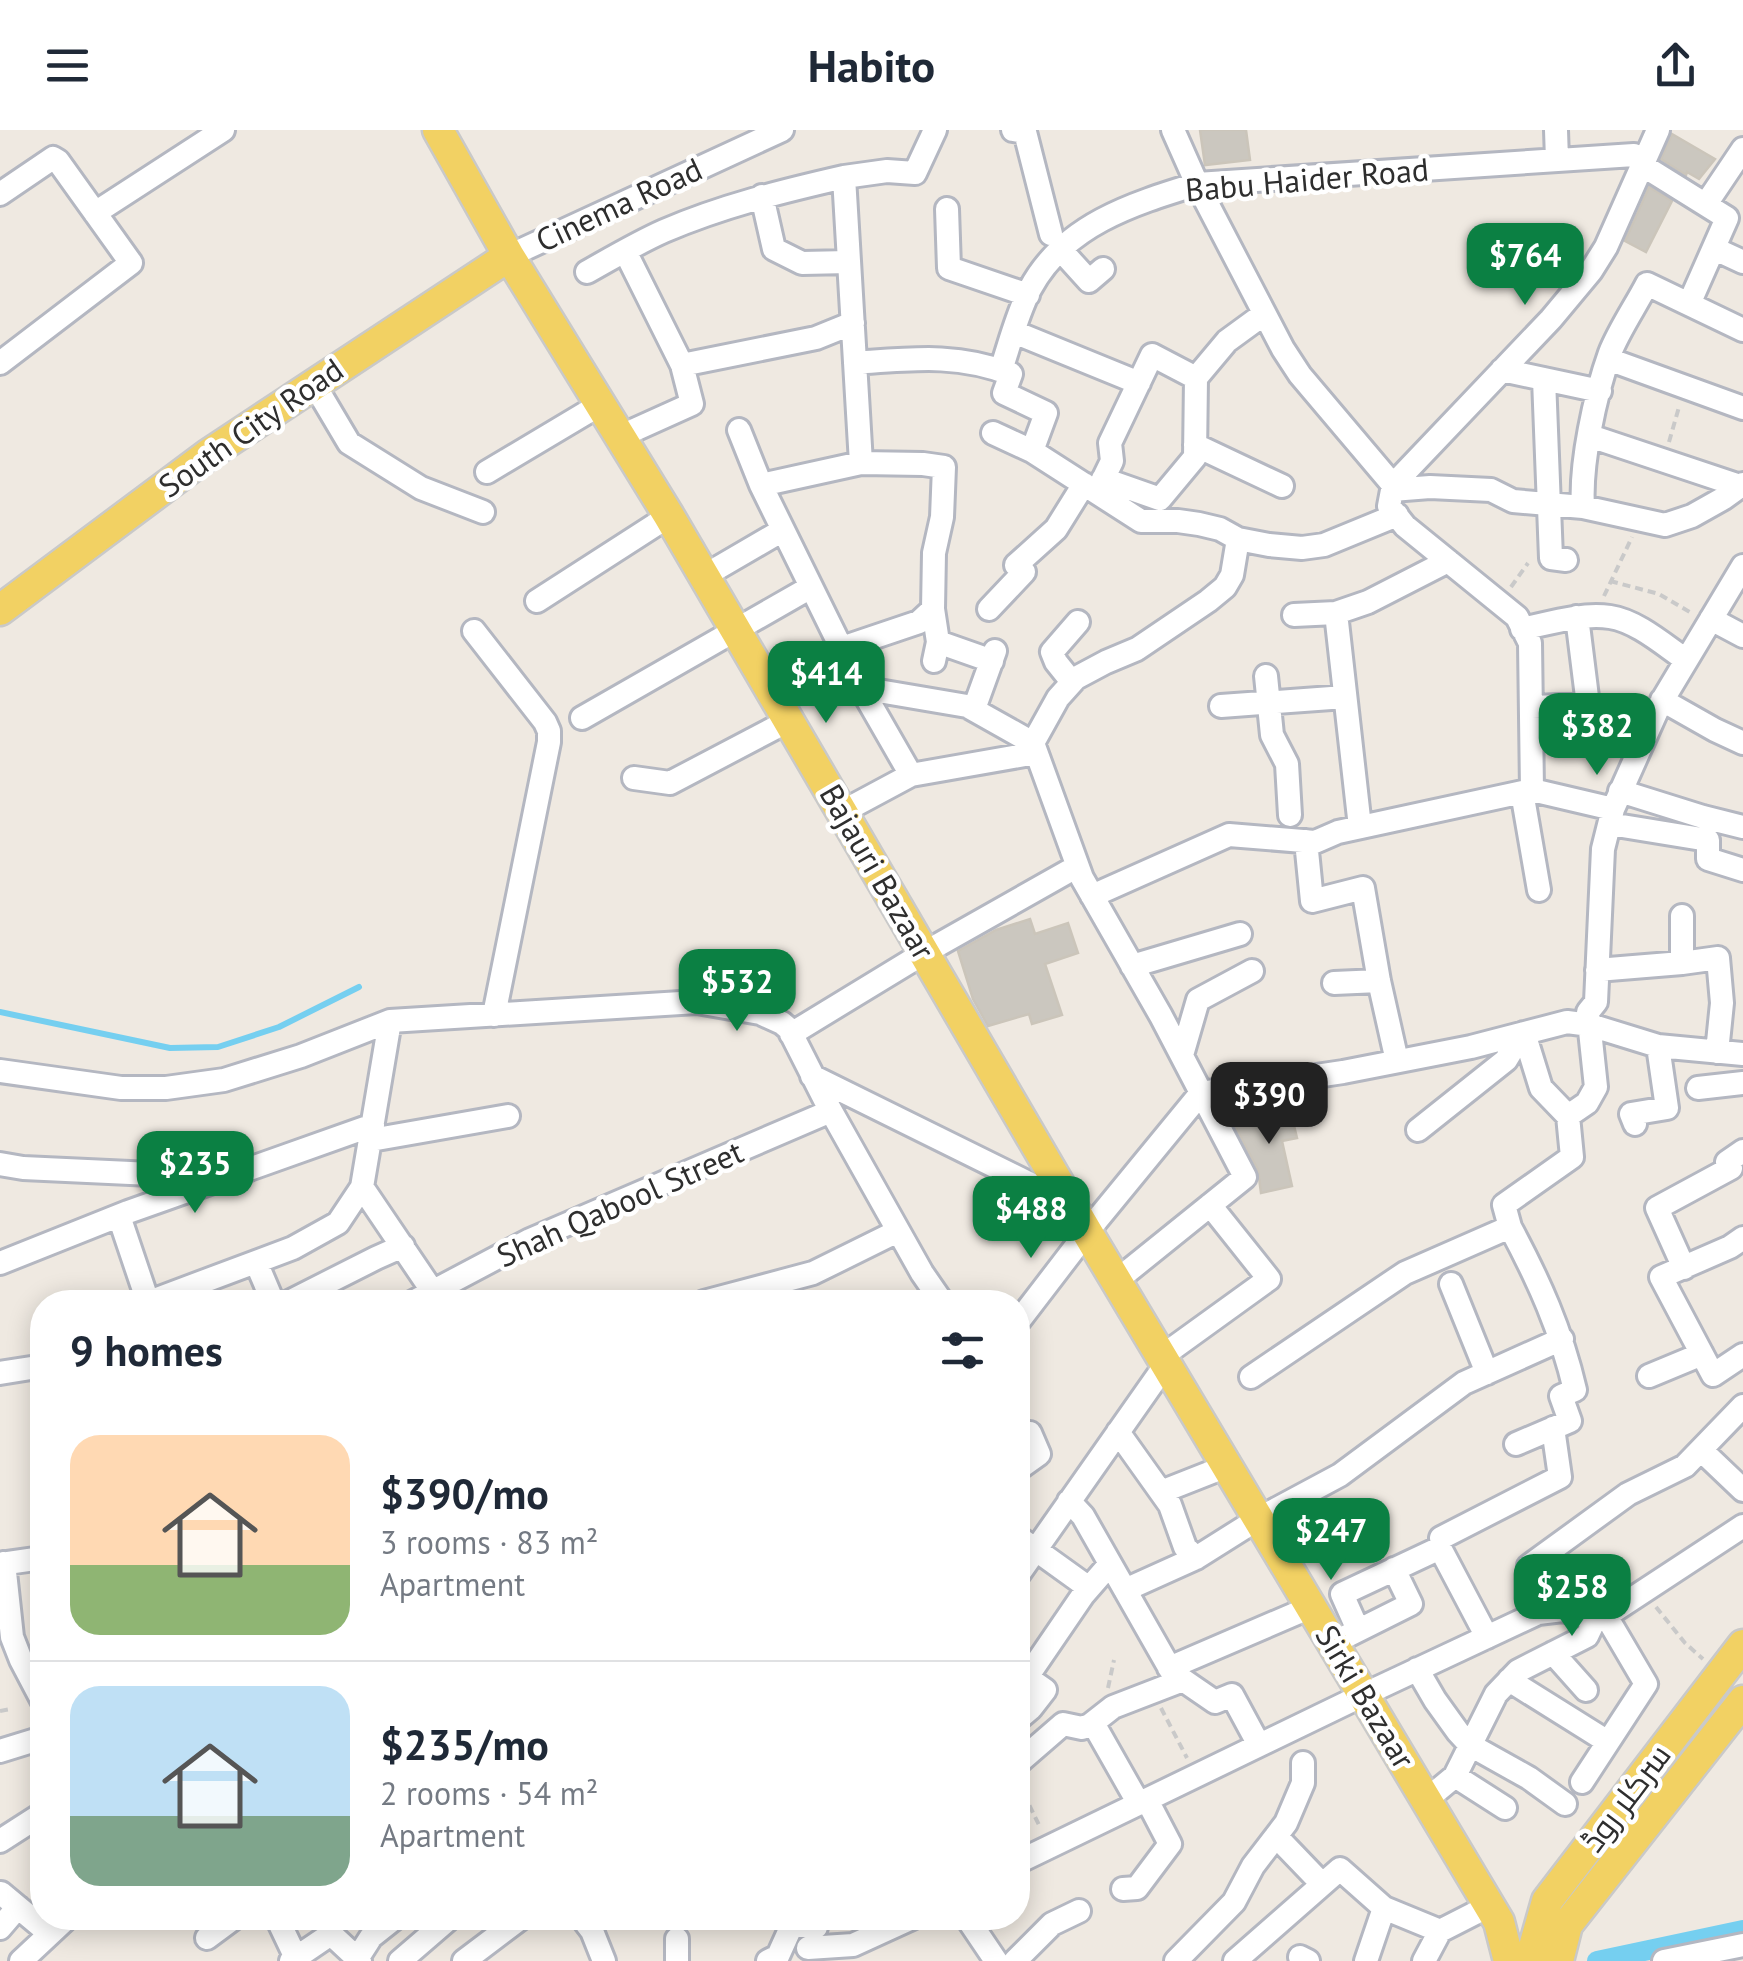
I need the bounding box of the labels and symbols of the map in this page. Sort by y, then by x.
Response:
street label: Cinema Road [529,147,708,261]
street label: Babu Haider Road [1183,147,1430,211]
pin: $764 [1466,223,1584,308]
street label: South City Road [150,348,351,506]
pin: $414 [767,641,885,726]
pin: $382 [1538,693,1656,778]
street label: Bajauri Bazaar [811,776,945,967]
pin: $532 [678,949,796,1034]
pin: $390 [1210,1062,1328,1147]
street label: Shah Qabool Street [490,1130,749,1276]
pin: $235 [136,1131,254,1216]
pin: $488 [972,1176,1090,1261]
pin: $247 [1272,1498,1390,1583]
pin: $258 [1513,1554,1631,1639]
street label: Sirki Bazaar [1307,1617,1425,1776]
street label: سرکلر روڈ [1571,1735,1680,1860]

